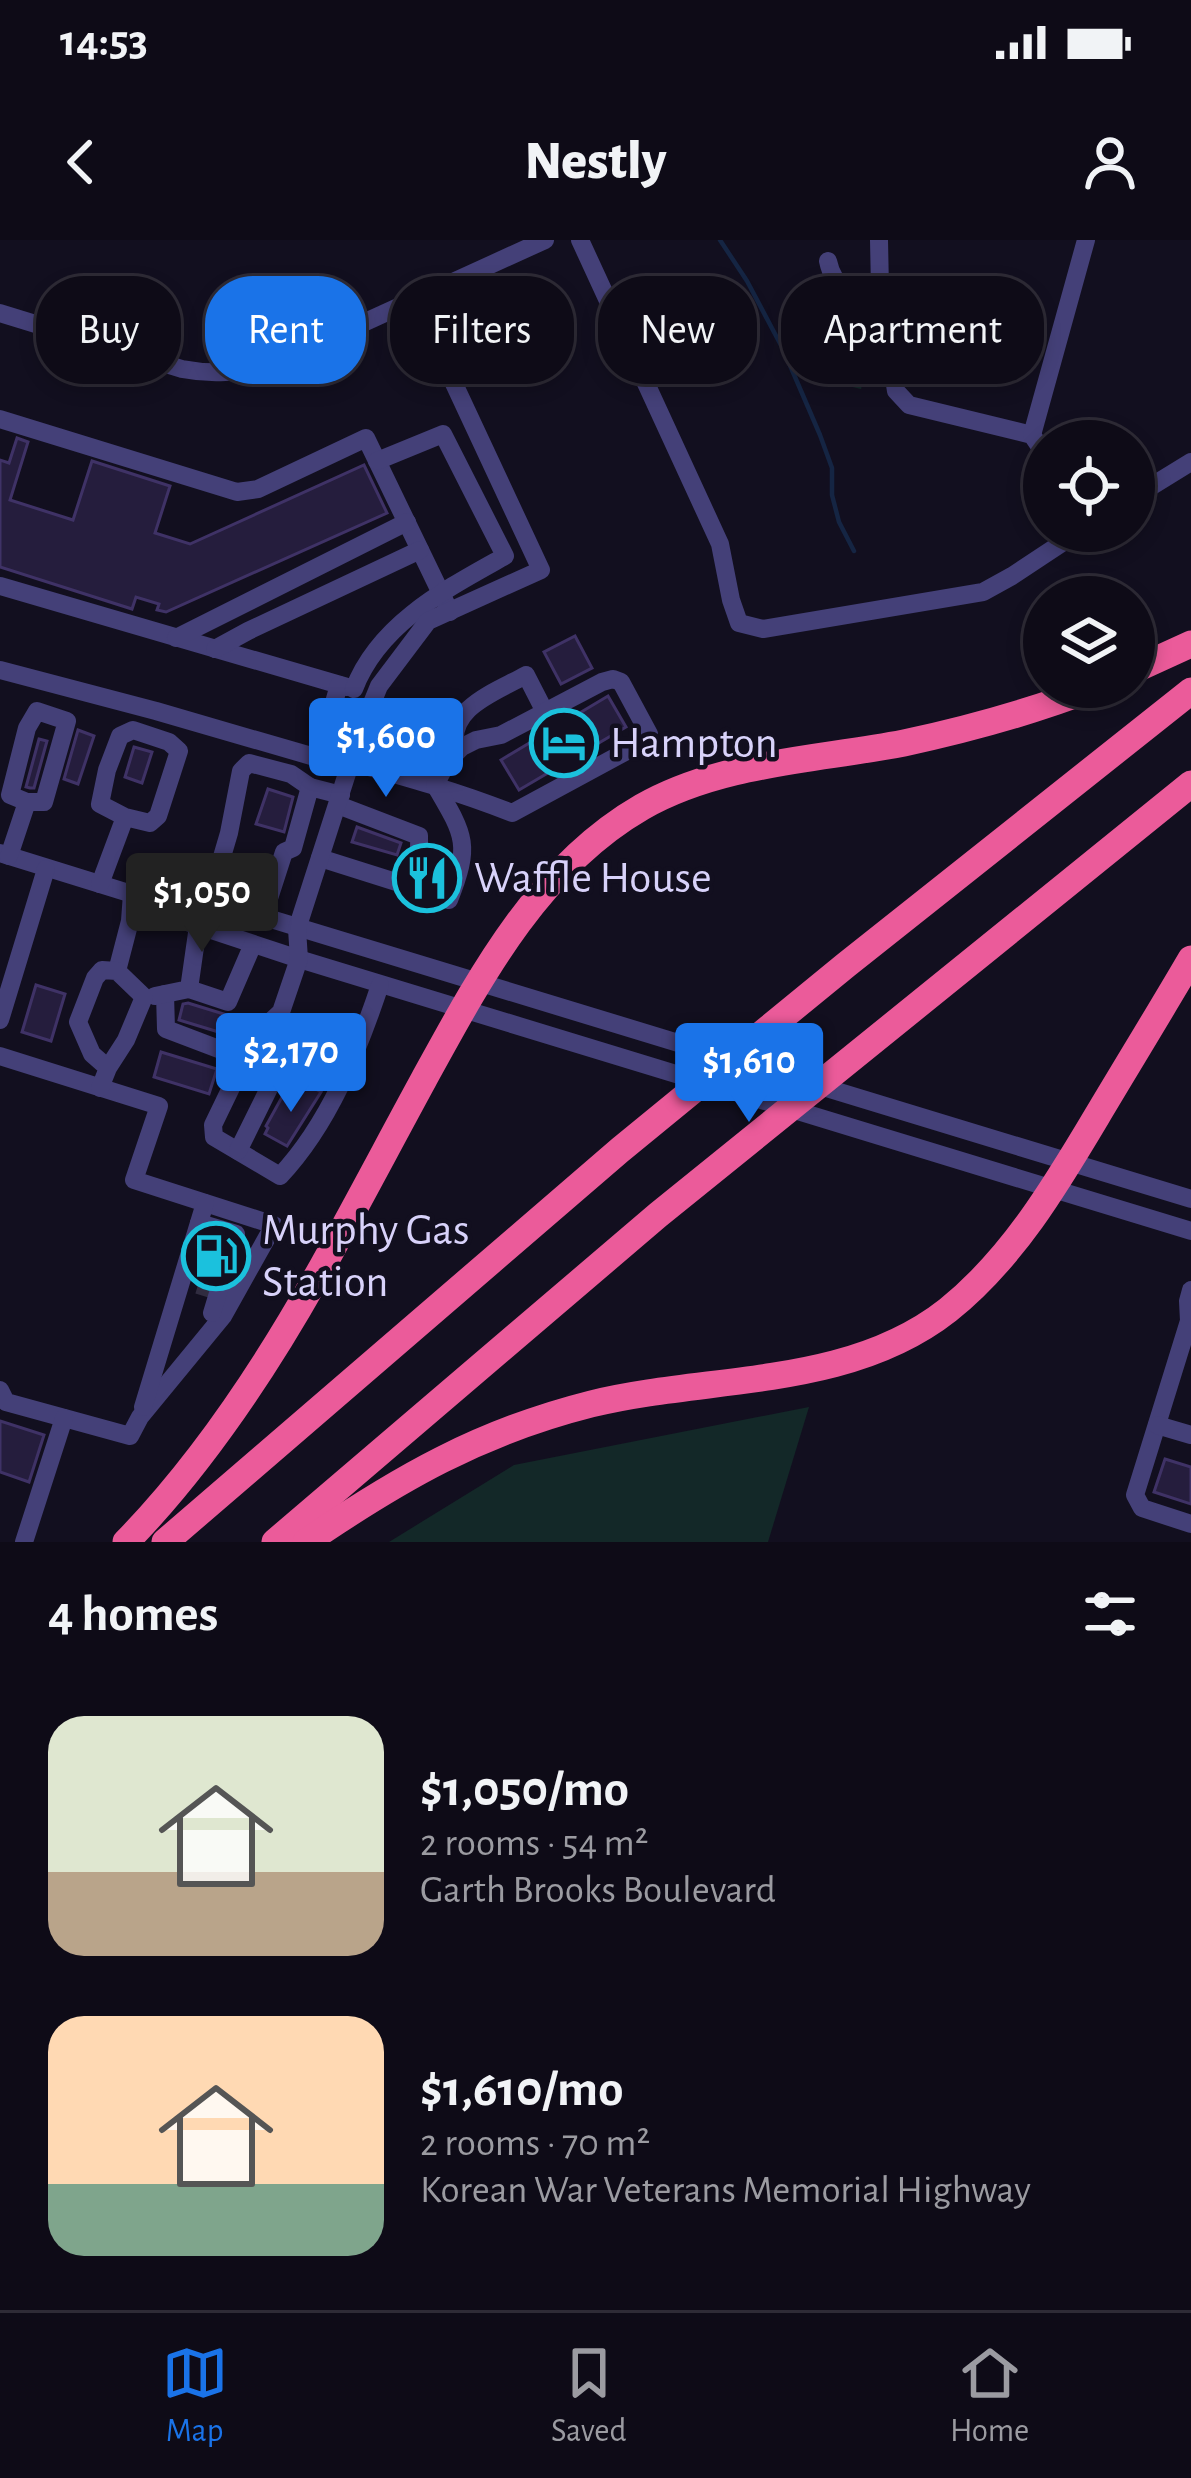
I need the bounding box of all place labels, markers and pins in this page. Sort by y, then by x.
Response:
pin: $1,600 [288,698,484,800]
hotel icon: Hampton [529,708,599,778]
place label: Hampton [610,721,778,766]
restaurant icon: Waffle House [392,843,462,913]
pin: $1,050 [104,853,300,955]
place label: Waffle House [474,856,712,901]
pin: $2,170 [193,1013,389,1115]
pin: $1,610 [651,1023,847,1125]
place label: Murphy Gas Station [262,1208,470,1305]
fuel station icon: Murphy Gas Station [181,1221,251,1291]

